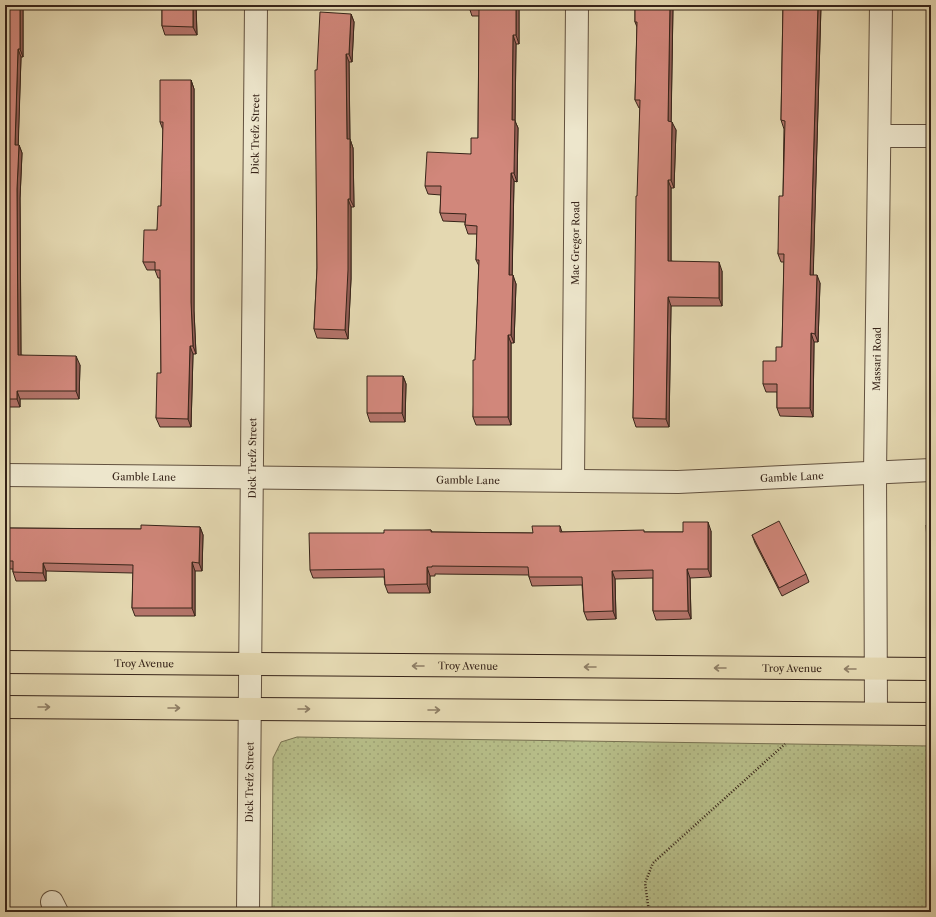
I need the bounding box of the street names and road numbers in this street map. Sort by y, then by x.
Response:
street label: Dick Trefz Street [249,93,262,174]
street label: Mac Gregor Road [569,201,582,285]
street label: Massari Road [870,327,884,391]
street label: Dick Trefz Street [246,417,259,498]
street label: Gamble Lane [760,469,824,485]
street label: Gamble Lane [112,470,176,484]
street label: Gamble Lane [436,473,500,487]
street label: Troy Avenue [114,657,174,670]
street label: Troy Avenue [438,659,498,673]
street label: Troy Avenue [762,662,822,675]
street label: Dick Trefz Street [243,741,257,822]

